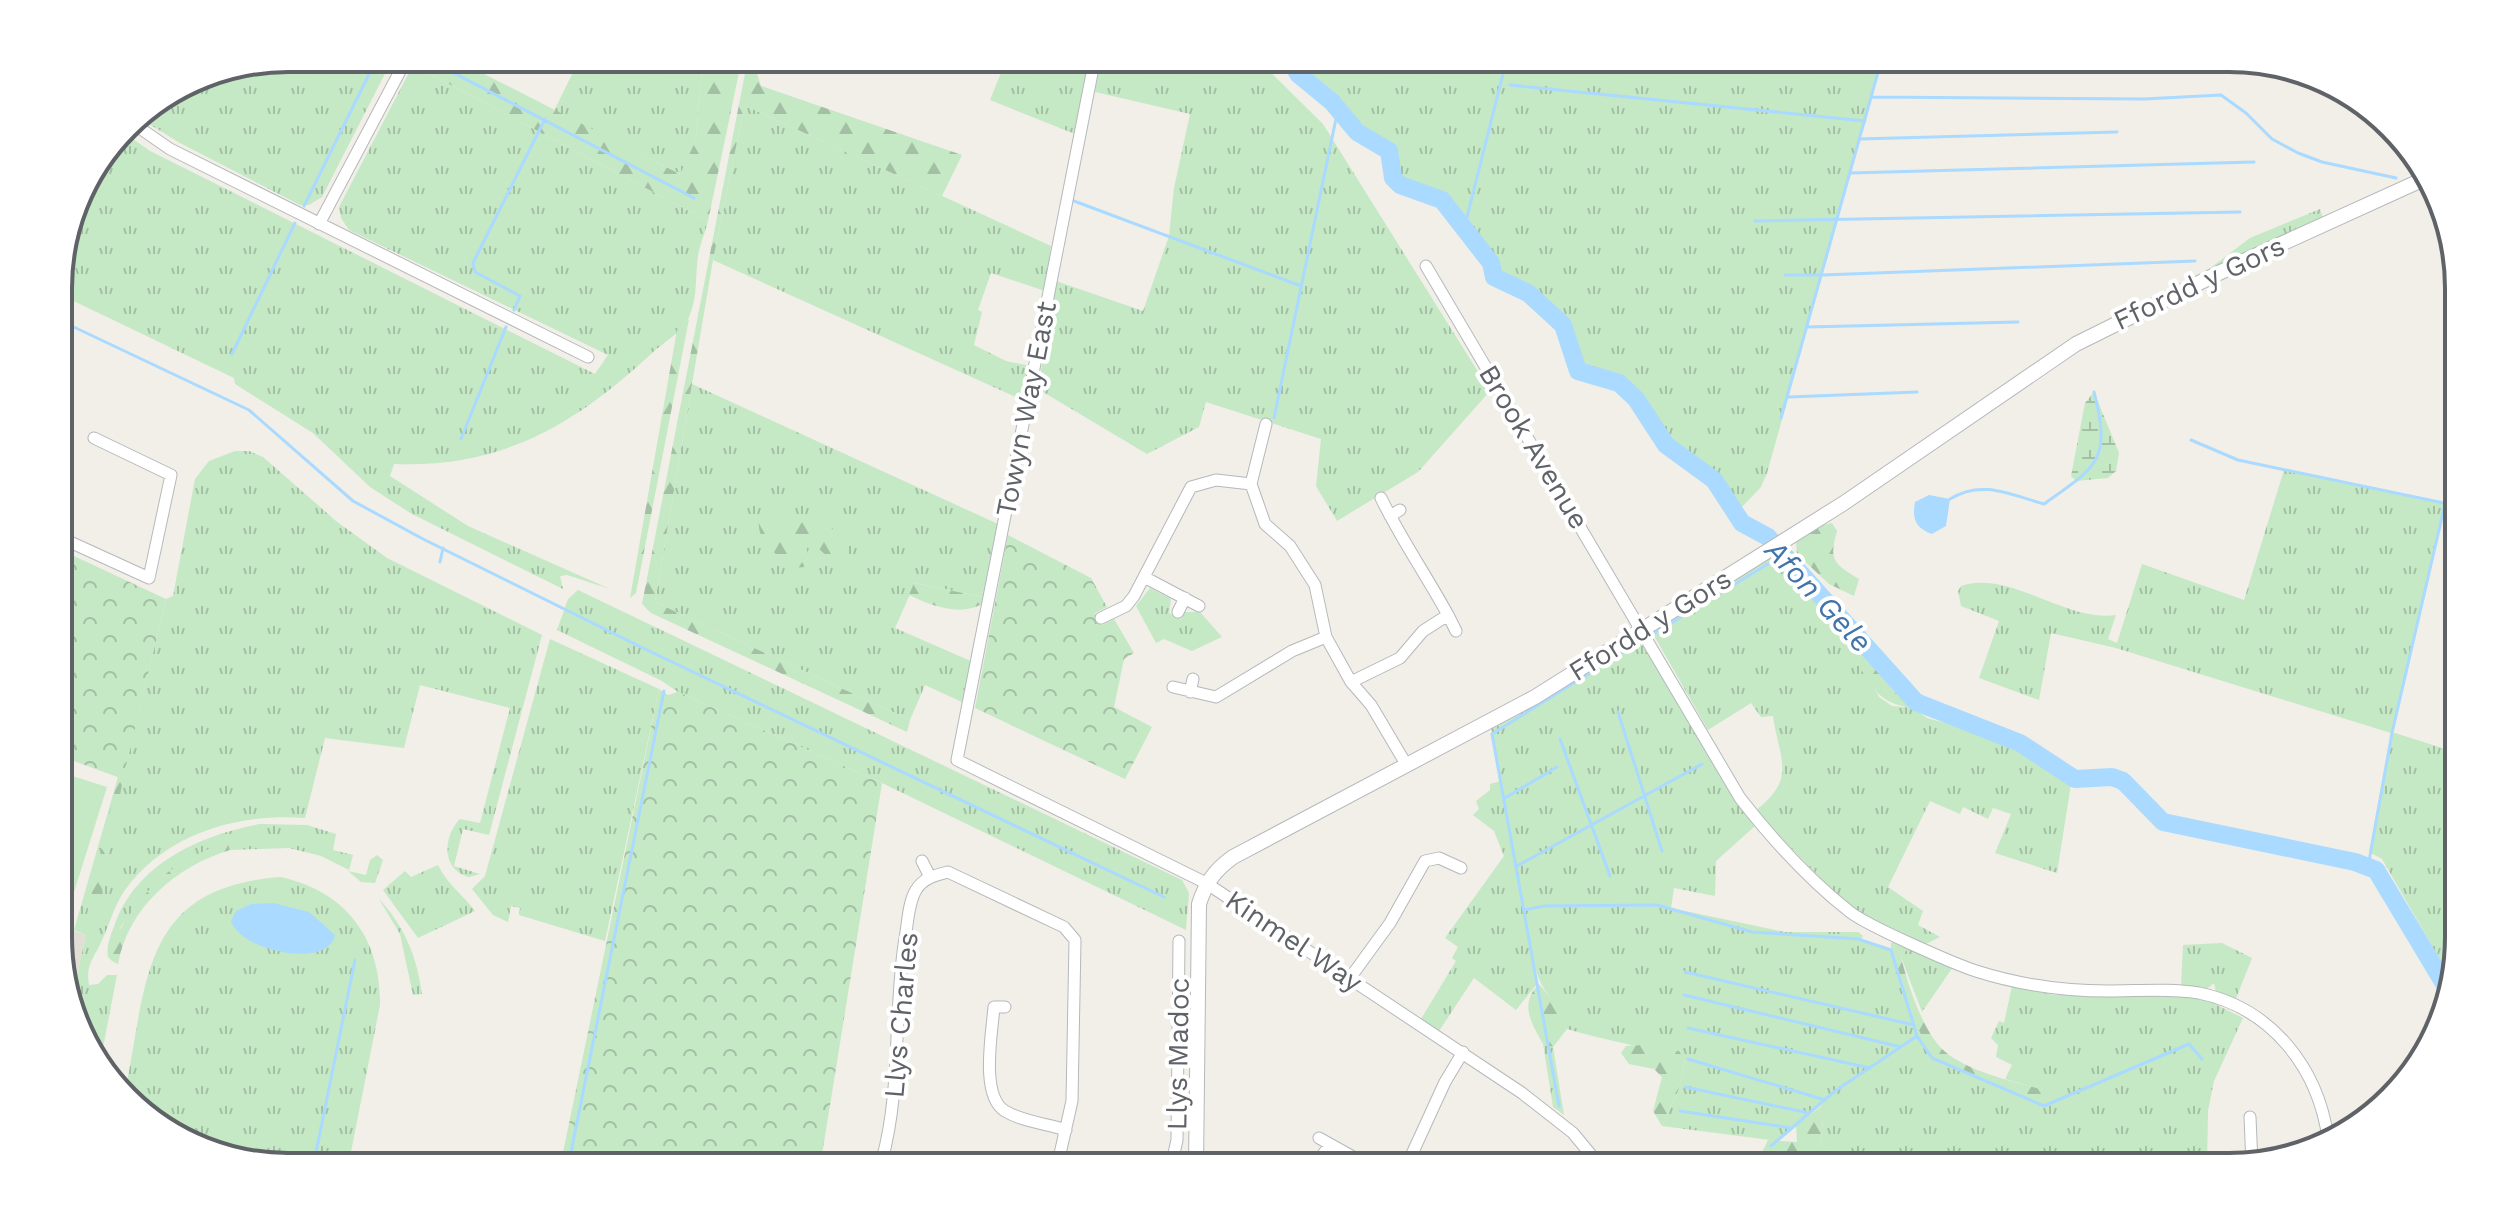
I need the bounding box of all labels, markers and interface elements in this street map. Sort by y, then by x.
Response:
street label: Ffordd y Gors [2108,229,2290,337]
street label: Towyn Way East [989,298,1063,519]
street label: Brook Avenue [1472,359,1596,535]
water label: Afon Gele [1757,531,1880,659]
street label: Ffordd y Gors [1563,562,1737,688]
street label: Kinmel Way [1219,883,1369,999]
street label: Llys Charles [877,931,925,1099]
street label: Llys Madoc [1160,977,1196,1131]

